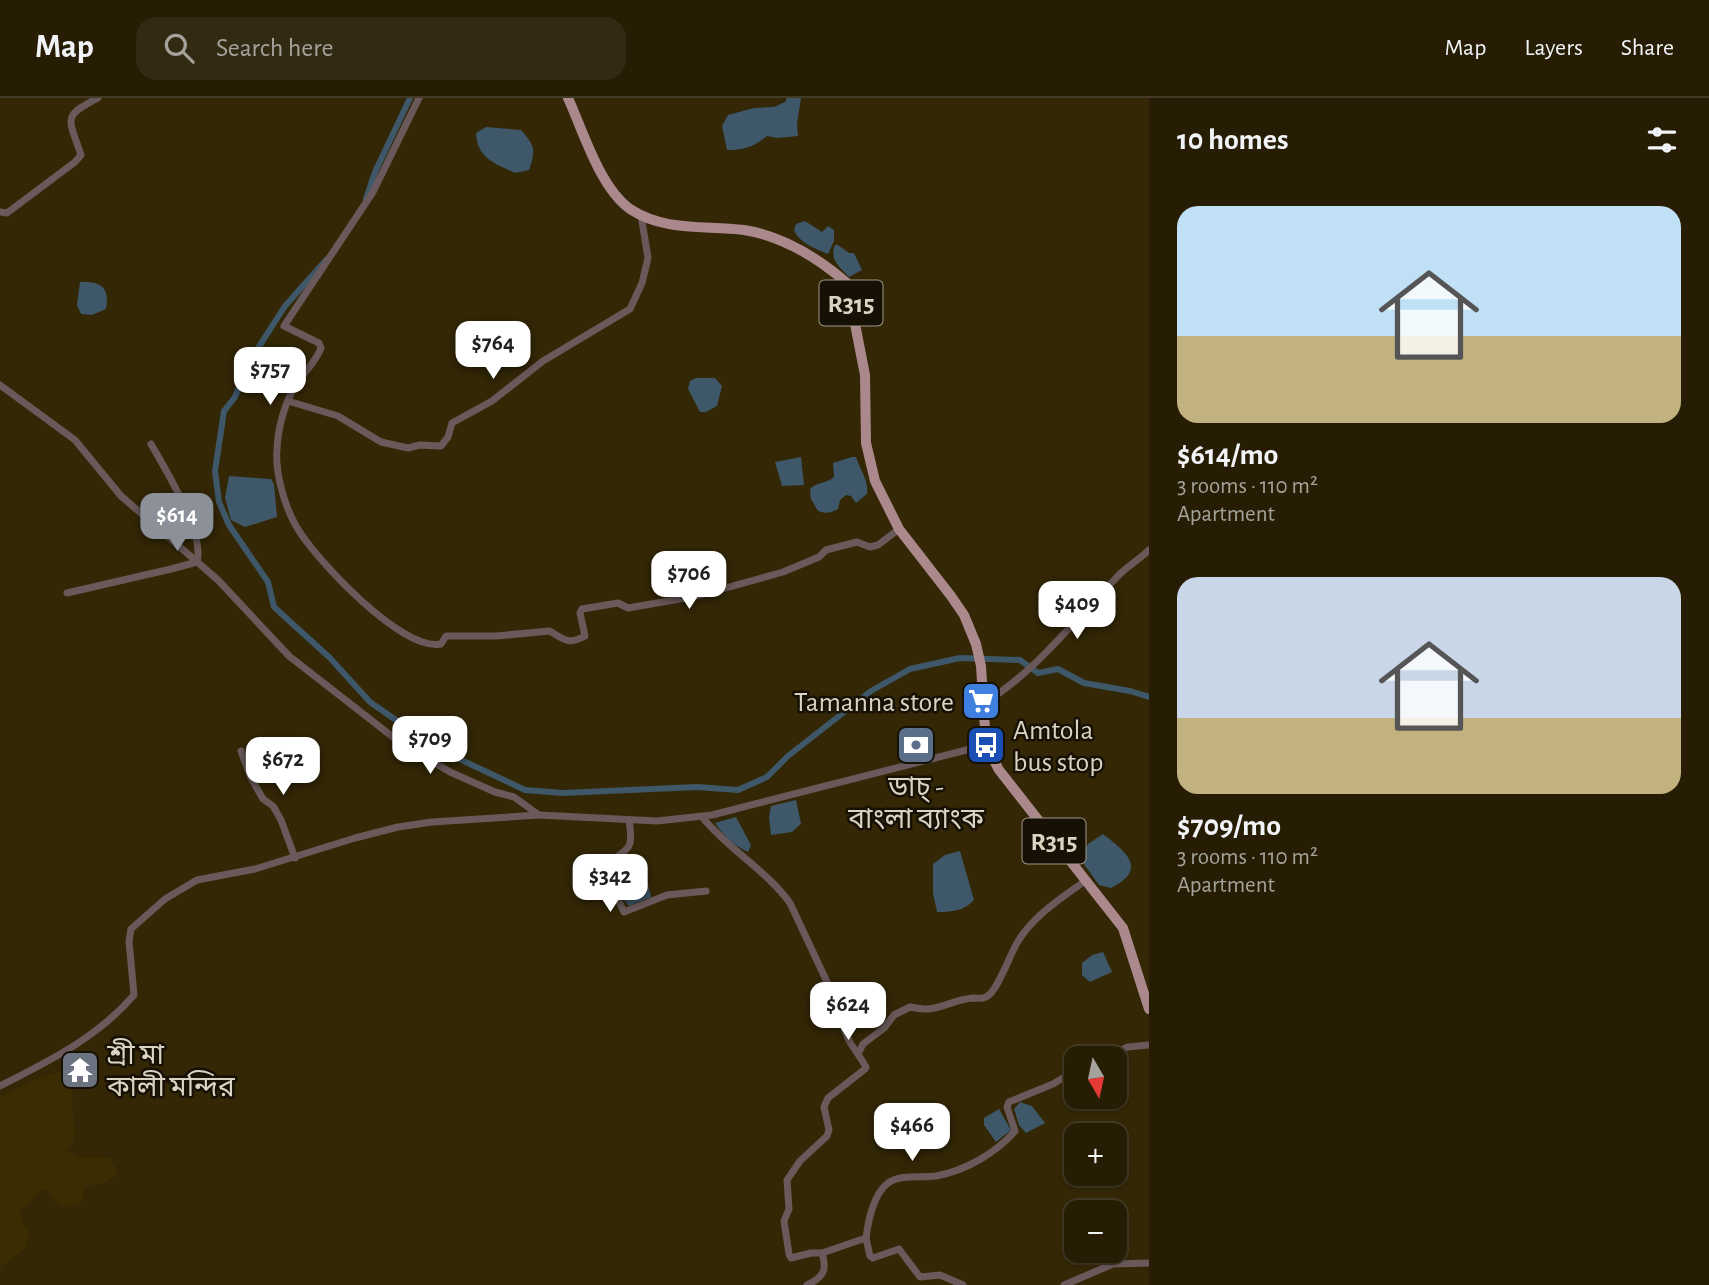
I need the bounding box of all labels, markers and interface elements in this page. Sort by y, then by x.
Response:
search box [136,17,626,80]
icon: search [160,29,198,67]
text: Map [35,31,94,64]
text: Search here [216,35,334,61]
text: Map [1444,36,1486,60]
text: Layers [1524,36,1583,60]
text: Share [1621,36,1674,60]
icon: filters [1643,121,1681,159]
text: 10 homes [1177,125,1288,155]
icon: home [1366,252,1492,378]
road number: R315 [820,280,882,326]
pin: $764 [452,322,534,381]
text: $764 [472,332,514,355]
pin: $757 [229,348,311,407]
text: $757 [250,358,290,381]
text: $614/mo [1177,440,1278,470]
text: 3 rooms · 110 m² [1177,475,1318,498]
pin: $614 [136,494,218,553]
text: Apartment [1177,503,1275,526]
text: $614 [156,504,198,527]
pin: $706 [648,552,730,611]
text: $706 [667,562,711,585]
pin: $409 [1036,582,1118,641]
text: $409 [1054,592,1100,615]
icon: home [1366,623,1492,749]
supermarket icon: Tamanna store [960,680,1002,722]
place label: Tamanna store [794,689,954,717]
pin: $709 [389,716,471,776]
place label: Amtola bus stop [1013,717,1104,777]
bank icon: ডাচ্ - বাংলা ব্যাংক [895,724,937,766]
bus stop icon: Amtola bus stop [965,724,1007,766]
text: $709 [408,727,452,750]
pin: $672 [242,738,324,797]
text: $672 [262,748,304,771]
place label: ডাচ্ - বাংলা ব্যাংক [847,774,984,834]
text: $709/mo [1177,811,1281,841]
road number: R315 [1023,818,1086,863]
text: 3 rooms · 110 m² [1177,846,1318,869]
pin: $342 [569,854,651,914]
text: $342 [589,865,631,888]
text: Apartment [1177,874,1275,897]
pin: $624 [807,982,889,1042]
text: $624 [826,993,870,1016]
place label: শ্রী মা কালী মন্দির [106,1038,235,1102]
north arrow [1064,1046,1127,1110]
map controls [1064,1046,1127,1263]
temple icon: শ্রী মা কালী মন্দির [59,1049,101,1091]
pin: $466 [871,1104,953,1163]
text: $466 [890,1114,934,1137]
button: + [1064,1123,1127,1186]
button: − [1064,1200,1127,1263]

